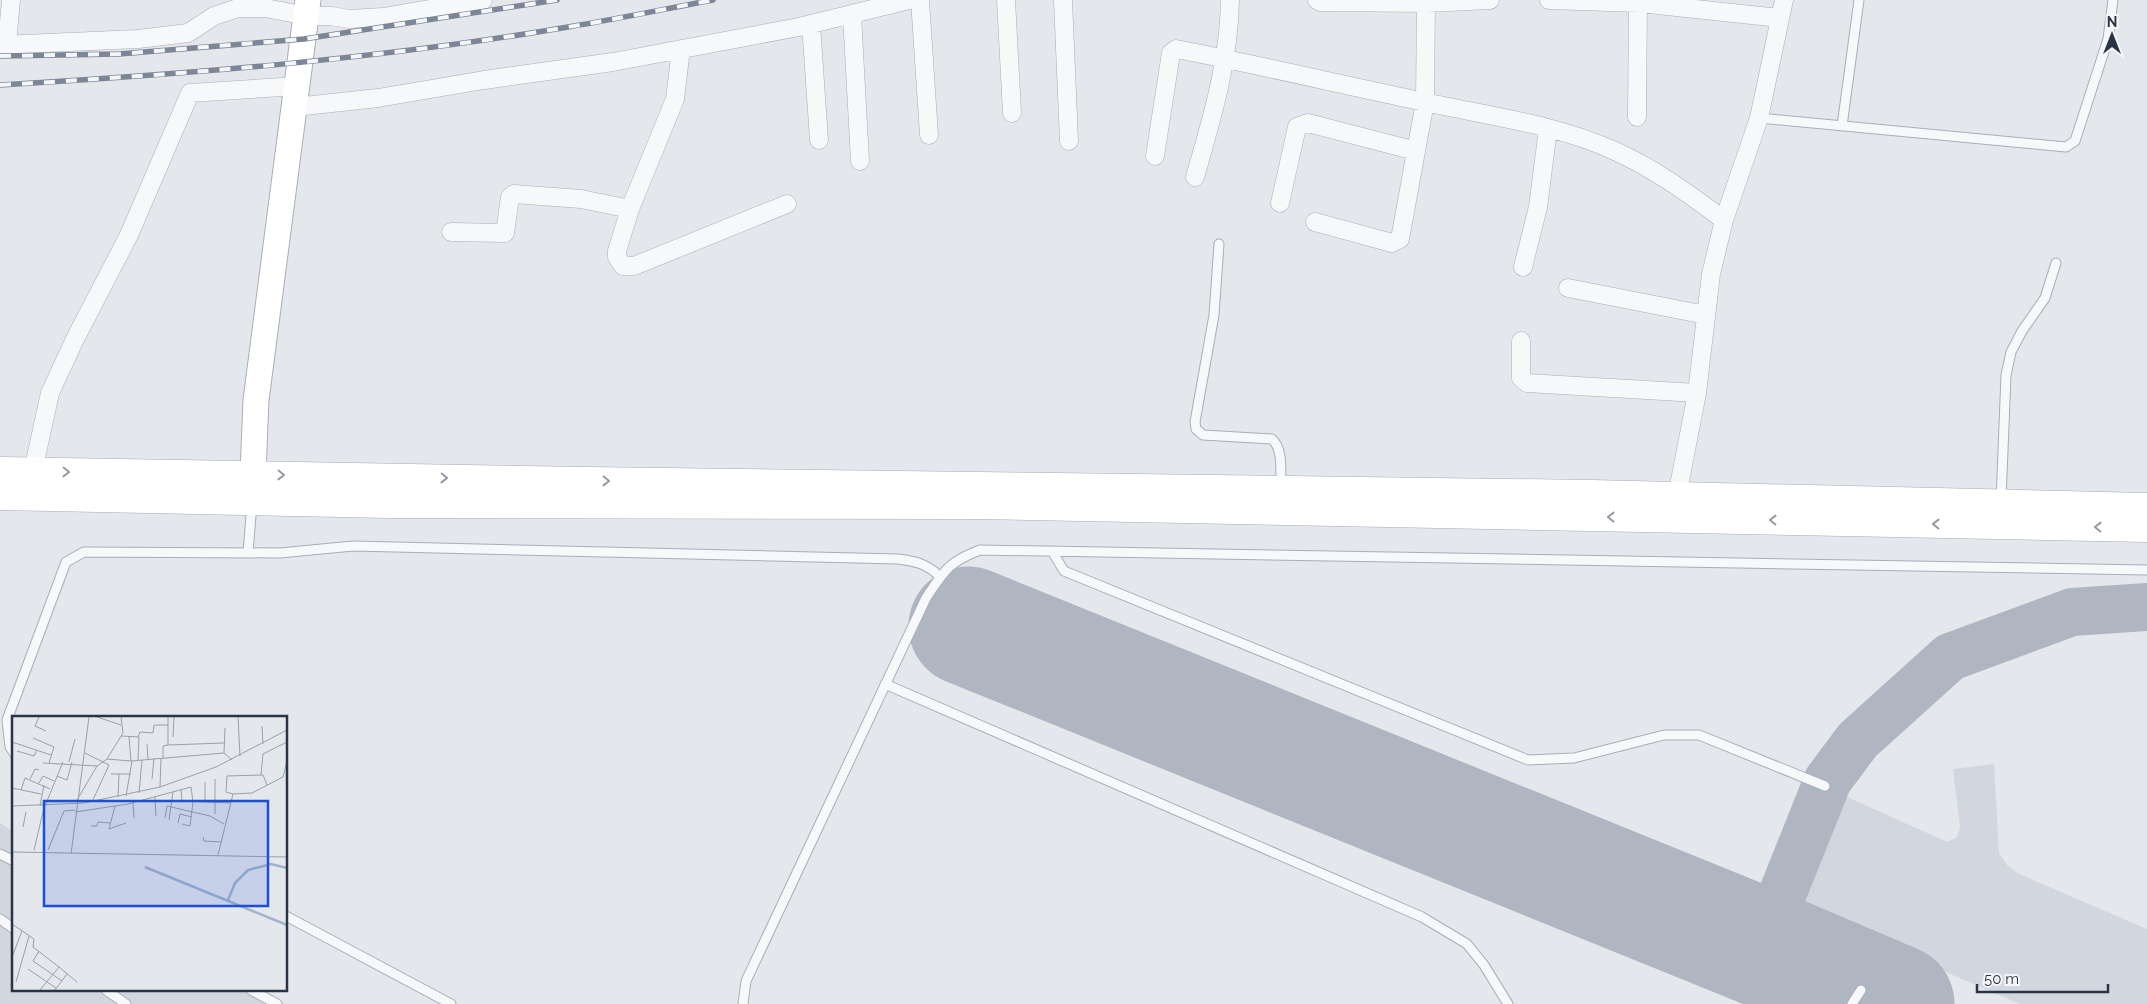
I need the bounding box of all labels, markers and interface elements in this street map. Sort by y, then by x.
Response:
north arrow [2087,10,2137,60]
text: N [2107,14,2117,30]
one-way arrow [62,467,70,477]
one-way arrow [278,470,285,480]
one-way arrow [440,473,448,483]
one-way arrow [602,476,610,486]
one-way arrow [1607,512,1614,522]
one-way arrow [1769,515,1777,525]
one-way arrow [1932,519,1940,529]
one-way arrow [2094,522,2102,533]
inset map [12,716,288,992]
scale bar [1977,962,2108,994]
text: 50 m [1984,970,2019,988]

